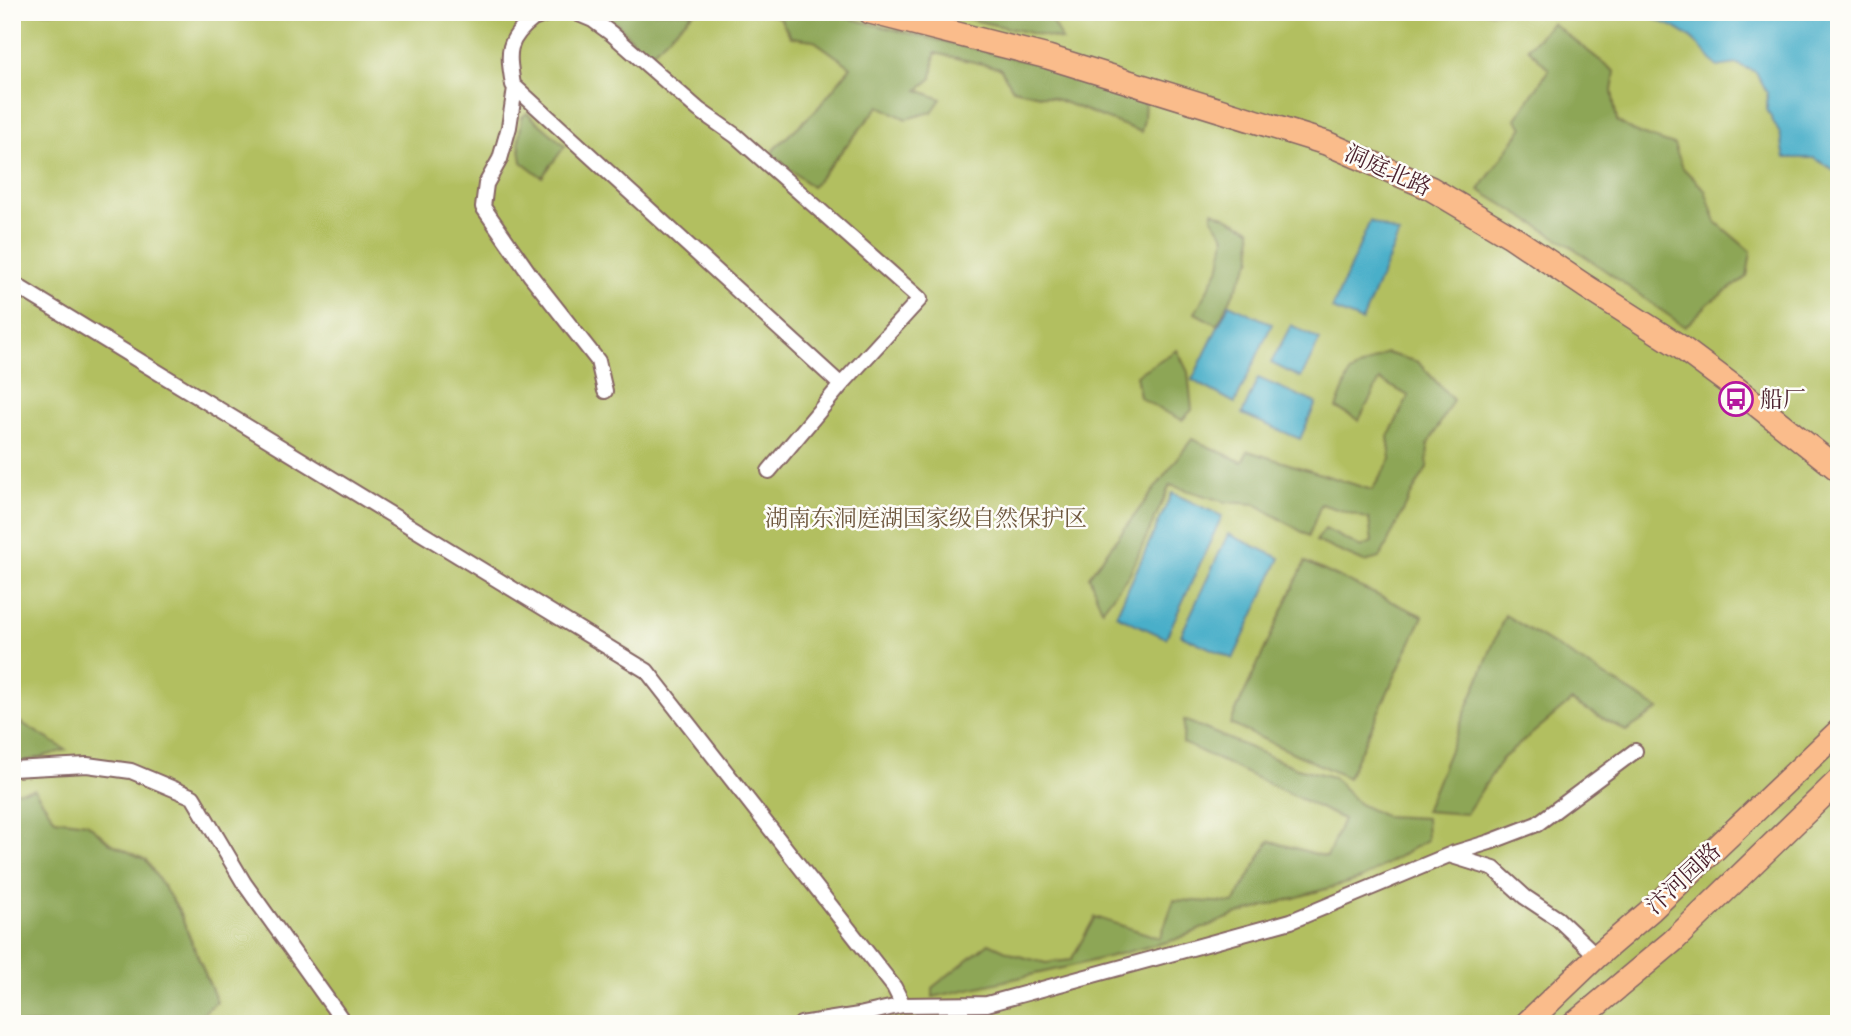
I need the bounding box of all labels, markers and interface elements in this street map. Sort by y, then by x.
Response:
street label: 洞庭北路 [1339,138,1436,203]
bus stop icon: 船厂 [1717,380,1755,418]
place label: 船厂 [1760,384,1806,415]
park label: 湖南东洞庭湖国家级自然保护区 [765,503,1087,534]
street label: 汴河园路 [1639,836,1728,921]

